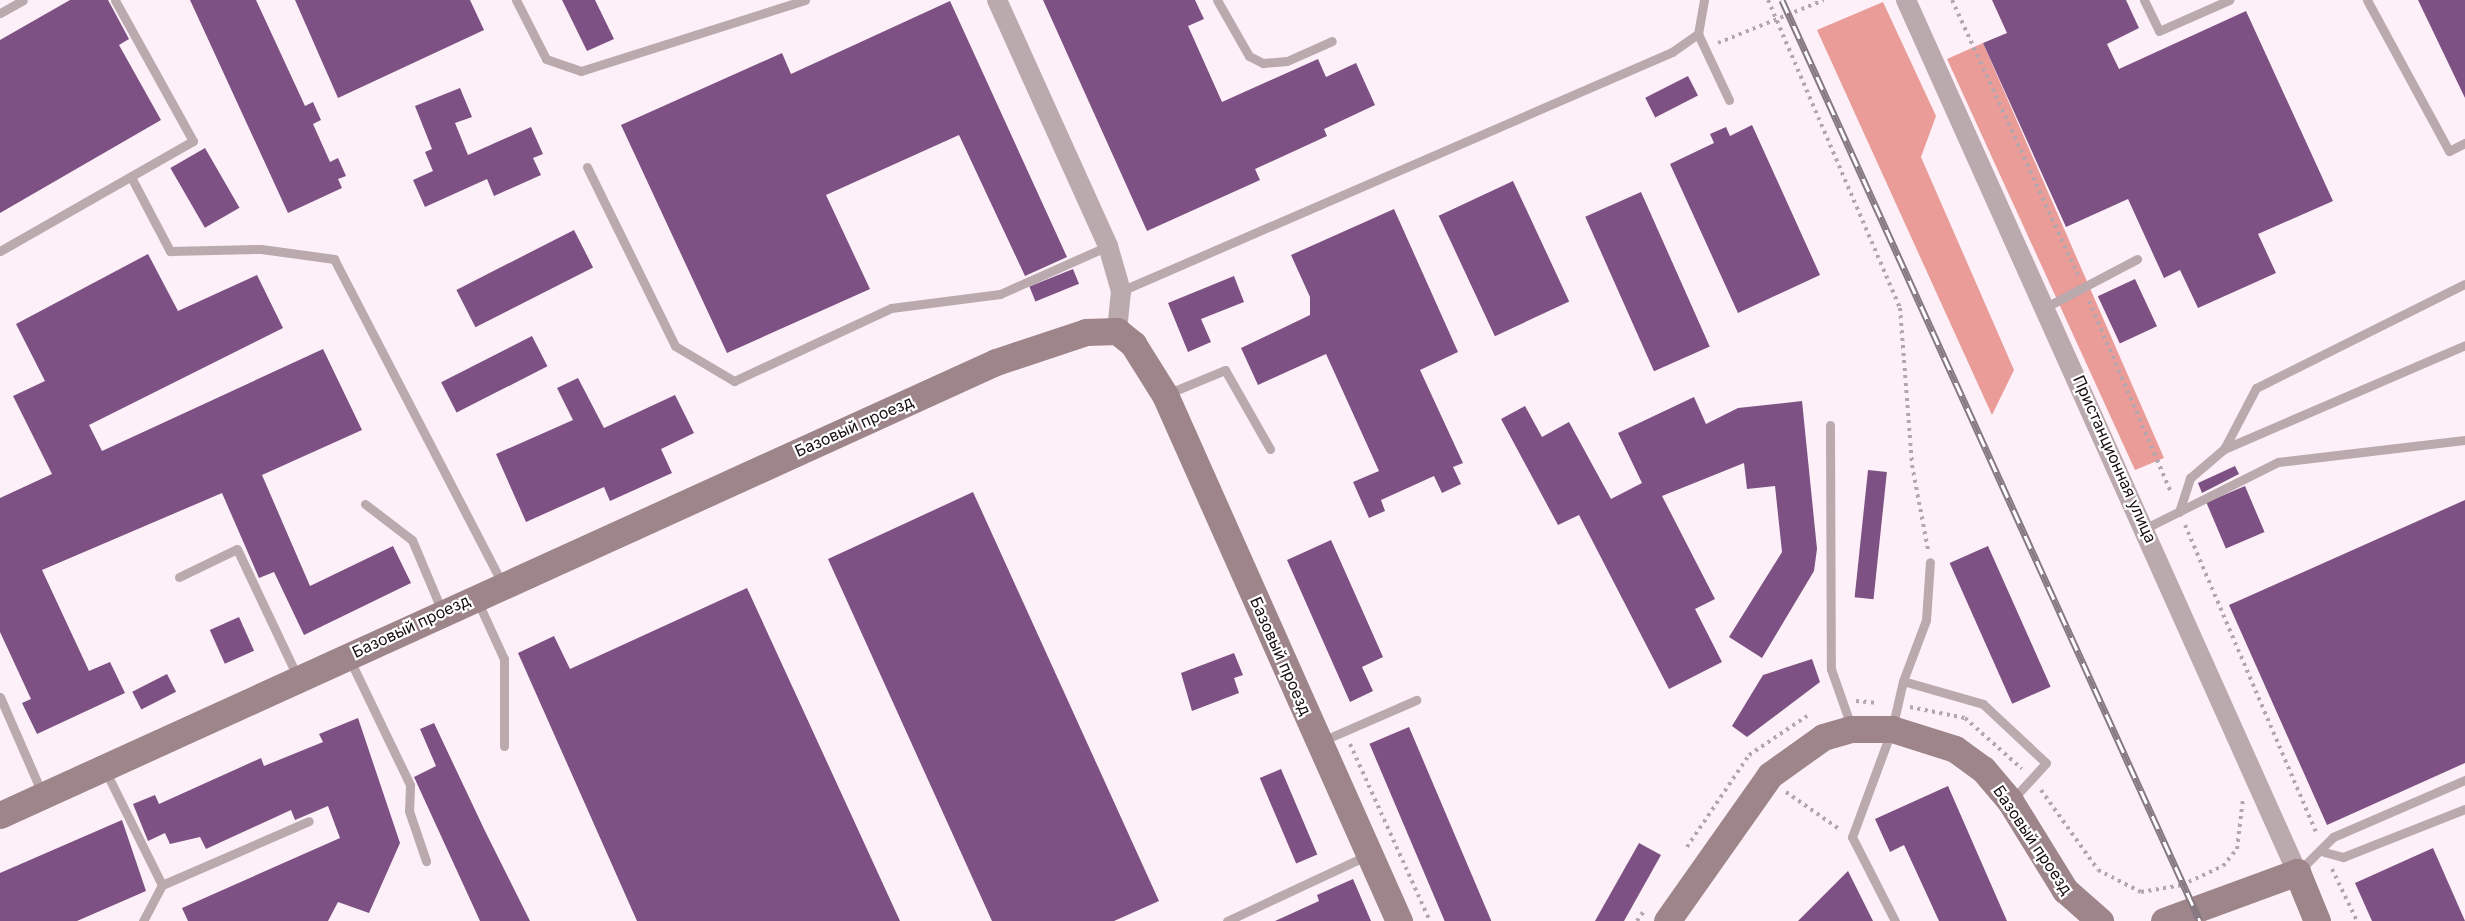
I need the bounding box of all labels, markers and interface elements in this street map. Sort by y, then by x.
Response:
street label: Пристанционная улица [2069,372,2161,546]
street label: Базовый проезд [792,391,916,461]
street label: Базовый проезд [349,590,473,662]
street label: Базовый проезд [1246,594,1316,718]
street label: Базовый проезд [1989,782,2077,898]

